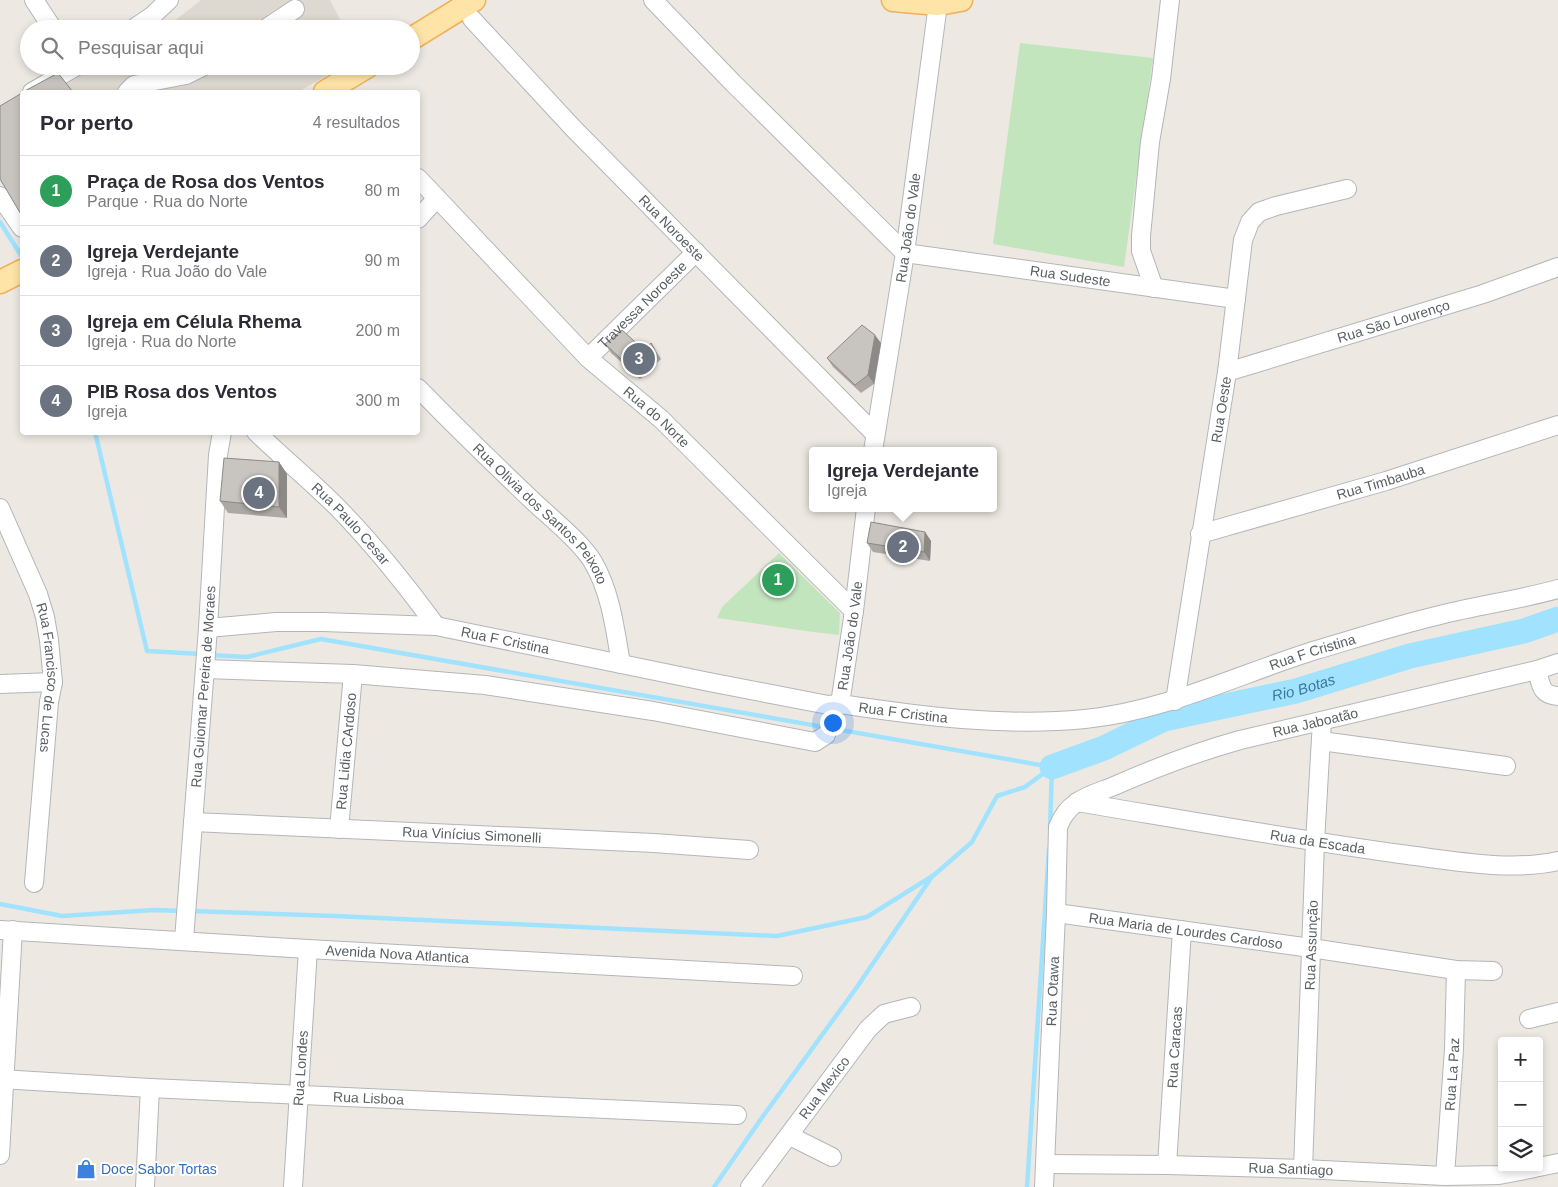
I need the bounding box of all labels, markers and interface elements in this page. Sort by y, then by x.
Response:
search box [20,20,420,75]
icon: search [38,34,66,62]
text: Pesquisar aqui [78,37,204,58]
text: Por perto [40,111,133,134]
text: 4 resultados [313,114,400,131]
text: Praça de Rosa dos Ventos [87,171,325,192]
street label: Rua João do Vale [892,172,924,284]
text: 1 [52,182,60,199]
text: 80 m [364,182,400,199]
street label: Rua Noroeste [636,192,708,264]
text: Parque · Rua do Norte [87,193,248,210]
text: Igreja Verdejante [87,241,239,262]
text: 2 [52,252,60,269]
text: 90 m [364,252,400,269]
street label: Travessa Noroeste [595,258,690,352]
street label: Rua Sudeste [1029,262,1112,290]
text: Igreja · Rua João do Vale [87,263,267,280]
street label: Rua São Lourenço [1335,297,1452,346]
text: Igreja em Célula Rhema [87,311,301,332]
text: 3 [52,322,60,339]
text: 200 m [356,322,400,339]
text: Igreja · Rua do Norte [87,333,236,350]
pin: 3 [623,340,655,378]
street label: Rua Oeste [1208,375,1234,444]
text: PIB Rosa dos Ventos [87,381,277,402]
street label: Rua do Norte [620,383,693,451]
text: 4 [52,392,60,409]
text: 300 m [356,392,400,409]
text: Igreja [87,403,127,420]
street label: Rua Olivia dos Santos Peixoto [470,440,611,587]
popup [809,447,997,512]
text: Igreja Verdejante [827,460,979,481]
street label: Rua Timbauba [1335,461,1427,503]
pin: 4 [243,474,275,512]
street label: Rua Paulo Cesar [309,479,393,568]
text: Igreja [827,482,867,499]
pin: 2 [887,528,919,566]
pin: 1 [762,561,794,599]
street label: Rua João do Vale [834,580,865,692]
street label: Rua Guiomar Pereira de Moraes [188,585,218,788]
street label: Rua Francisco de Lucas [33,601,61,753]
street label: Rua F Cristina [460,623,551,657]
street label: Rua F Cristina [1267,631,1358,673]
water label: Rio Botas [1270,670,1338,704]
street label: Rua Lidia CArdoso [333,692,359,811]
street label: Rua F Cristina [858,699,949,726]
street label: Rua Jaboatão [1271,704,1360,740]
your location [820,710,846,736]
street label: Rua Vinícius Simonelli [402,824,542,846]
street label: Rua da Escada [1269,826,1366,857]
street label: Rua Assunção [1302,899,1321,991]
street label: Rua Maria de Lourdes Cardoso [1088,910,1284,952]
street label: Avenida Nova Atlantica [325,942,470,966]
street label: Rua Otawa [1043,956,1062,1027]
street label: Rua Caracas [1164,1006,1185,1089]
street label: Rua Londes [290,1030,311,1106]
map controls [1498,1037,1543,1172]
button: + [1498,1037,1543,1082]
street label: Rua La Paz [1442,1038,1462,1111]
street label: Rua Mexico [796,1053,853,1122]
button: − [1498,1082,1543,1127]
street label: Rua Lisboa [333,1088,404,1108]
button: layers [1498,1127,1543,1172]
shop icon: Doce Sabor Tortas [75,1158,97,1180]
street label: Rua Santiago [1248,1159,1334,1178]
place label: Doce Sabor Tortas [101,1161,217,1177]

